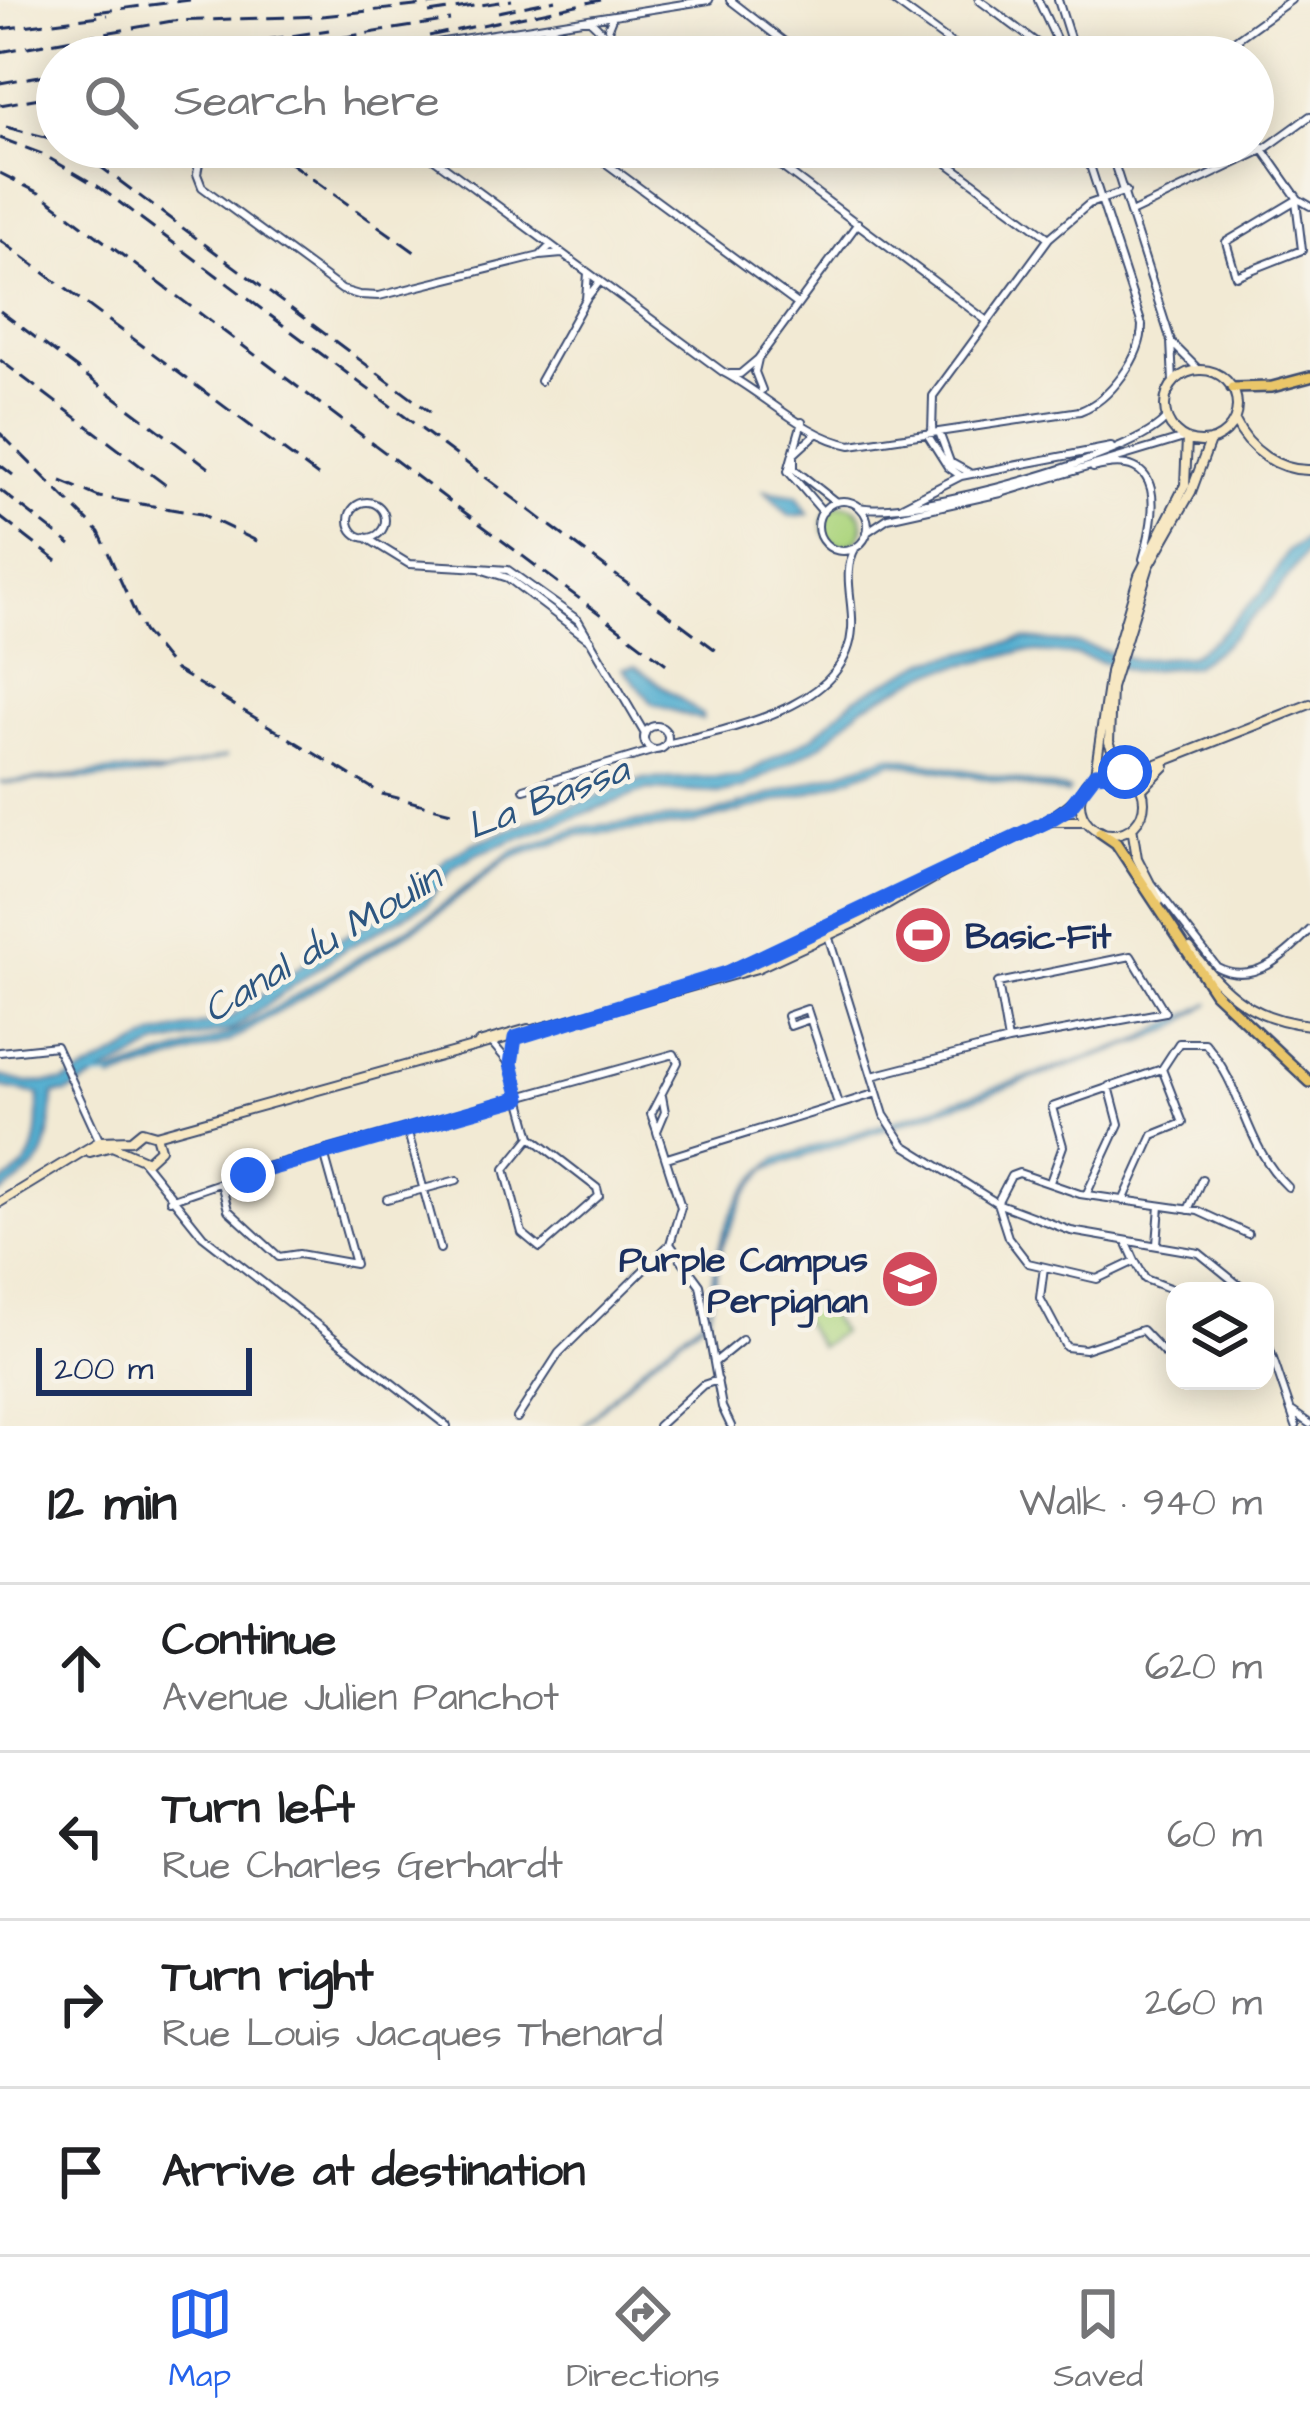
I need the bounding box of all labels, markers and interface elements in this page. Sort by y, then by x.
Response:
search box [36,36,1274,168]
icon: search [78,69,144,135]
text: Search here [174,71,440,133]
water label: La Bassa [459,743,639,854]
route start [1098,745,1152,799]
water label: Canal du Moulin [193,850,455,1037]
sports icon: Basic-Fit [892,904,954,966]
place label: Basic-Fit [965,912,1112,963]
route end [221,1148,275,1202]
place label: Purple Campus Perpignan [619,1235,868,1328]
school or university icon: Purple Campus Perpignan [879,1248,941,1310]
map controls [1166,1282,1274,1390]
button: layers [1166,1282,1274,1390]
scale bar [36,1342,252,1395]
text: 200 m [54,1346,153,1392]
text: 12 min [48,1469,177,1540]
text: Walk · 940 m [1019,1477,1262,1531]
text: Continue [162,1610,336,1672]
icon: ahead [48,1635,114,1701]
text: 620 m [1145,1641,1262,1695]
text: Avenue Julien Panchot [162,1672,559,1726]
text: Turn left [162,1778,355,1840]
icon: left [48,1803,114,1869]
text: 60 m [1167,1809,1262,1863]
text: Rue Charles Gerhardt [162,1840,563,1894]
text: Turn right [162,1946,374,2008]
icon: right [48,1971,114,2037]
text: 260 m [1145,1977,1262,2031]
text: Rue Louis Jacques Thenard [162,2008,663,2062]
icon: arrive [48,2139,114,2205]
text: Arrive at destination [162,2141,585,2203]
tab: Map [167,2281,233,2399]
tab: Directions [566,2281,720,2399]
tab: Saved [1053,2281,1143,2399]

